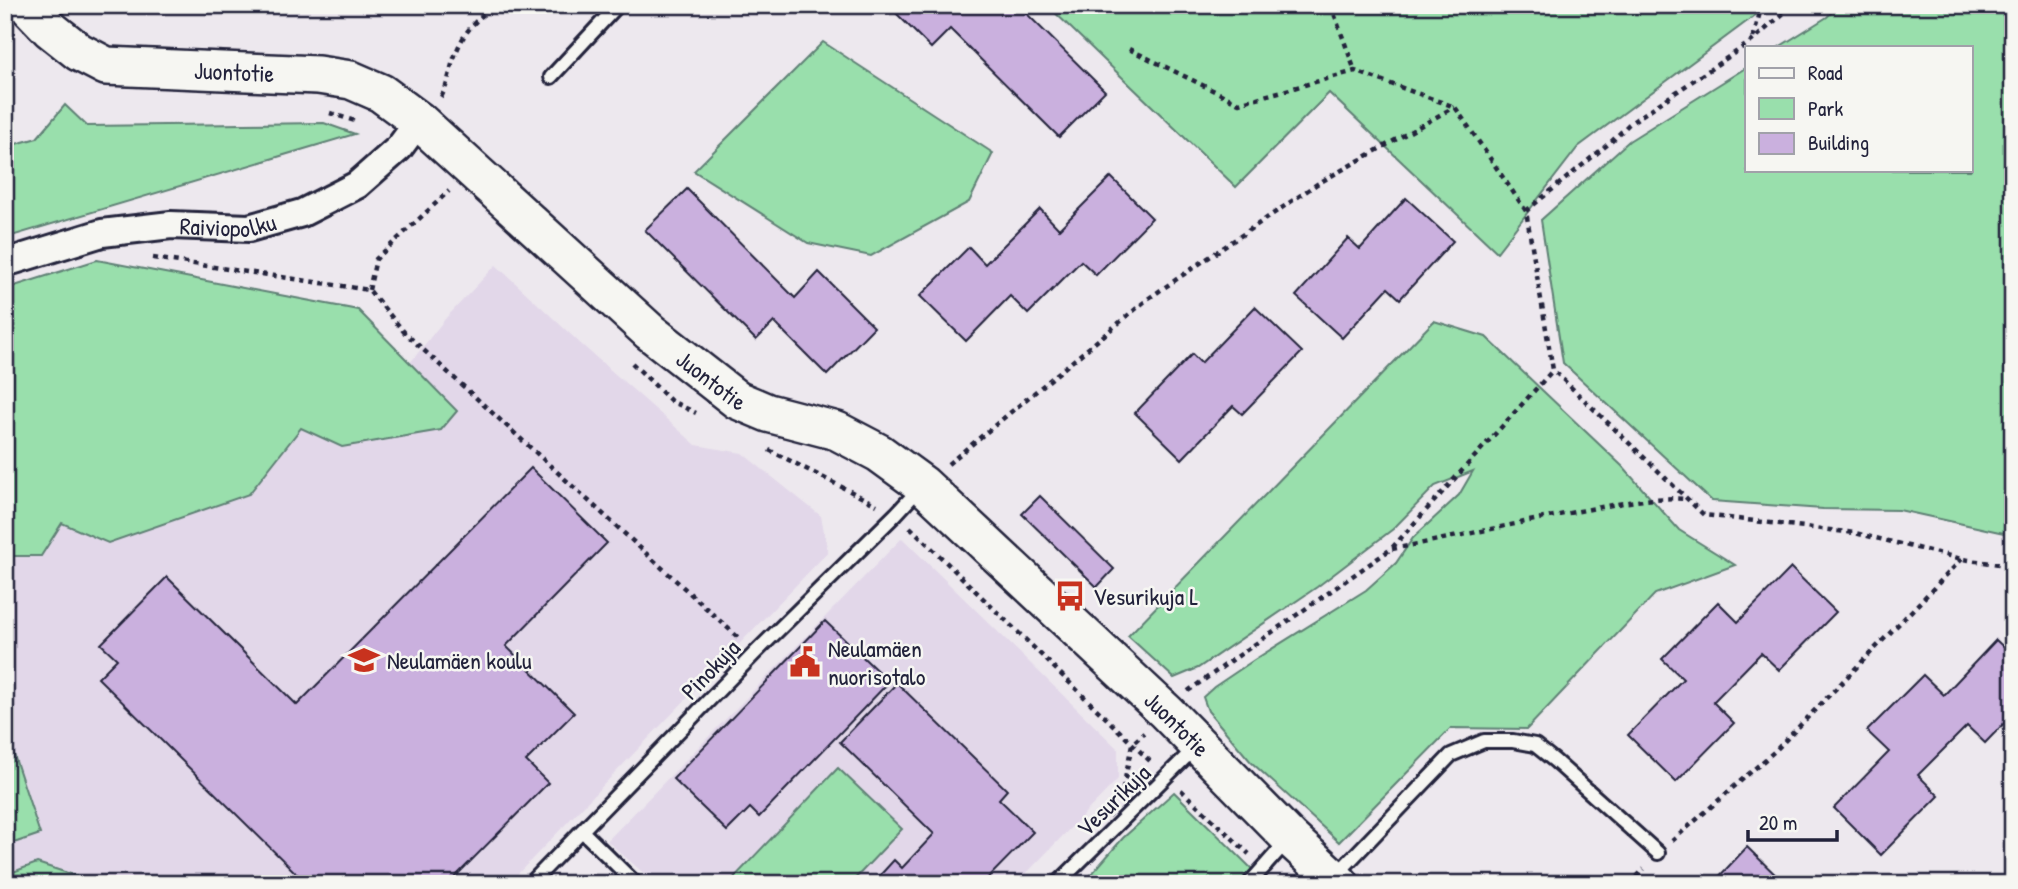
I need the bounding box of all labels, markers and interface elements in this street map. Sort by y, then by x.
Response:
legend [1745,46,1972,172]
street label: Juontotie [193,54,275,89]
text: Road [1808,58,1842,87]
text: Park [1808,94,1843,123]
text: Building [1808,128,1869,157]
street label: Raiviopolku [179,205,280,244]
street label: Juontotie [670,343,751,418]
bus stop icon: Vesurikuja L [1053,579,1087,613]
place label: Vesurikuja L [1093,580,1199,612]
street label: Pinokuja [673,632,747,706]
place label: Neulamäen nuorisotalo [828,632,926,692]
school or university icon: Neulamäen koulu [347,643,381,677]
place label: Neulamäen koulu [387,644,532,676]
public building icon: Neulamäen nuorisotalo [788,645,822,679]
street label: Juontotie [1138,684,1217,764]
street label: Vesurikuja [1069,757,1157,843]
scale bar [1748,798,1838,842]
text: 20 m [1759,808,1797,837]

